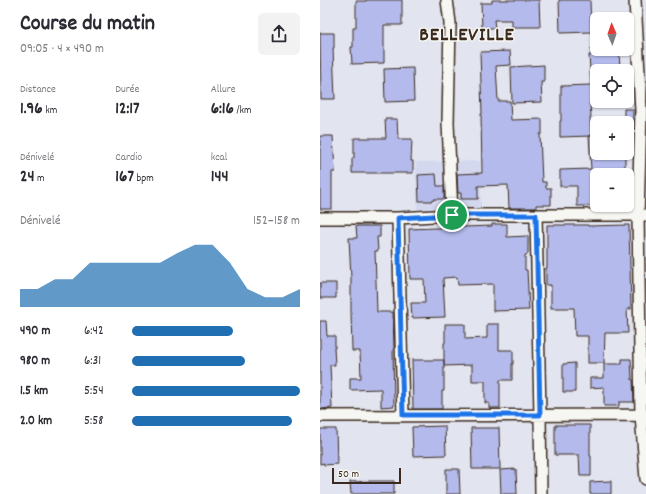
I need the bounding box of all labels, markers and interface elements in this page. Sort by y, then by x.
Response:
text: Course du matin [20,9,155,40]
north arrow [590,12,634,56]
map controls [590,12,634,212]
button: share [258,13,300,55]
district label: BELLEVILLE [419,22,515,50]
text: 09:05 · 4 × 490 m [20,40,104,59]
button: locate [590,64,634,108]
text: Distance [20,82,56,98]
text: Durée [115,82,139,98]
text: Allure [211,82,236,98]
text: 1.96 [20,98,43,122]
text: 12:17 [115,98,140,122]
text: 6:16 [211,98,234,122]
text: km [43,103,57,119]
text: /km [234,103,252,119]
button: + [590,116,634,160]
text: Dénivelé [20,150,54,166]
text: Cardio [115,150,142,166]
text: kcal [211,150,227,166]
text: 24 [20,166,34,190]
text: 167 [115,166,134,190]
text: 144 [211,166,229,190]
button: − [590,168,634,212]
text: m [34,171,45,187]
text: bpm [134,171,154,187]
pin [435,198,469,232]
icon: arrive [441,204,463,226]
text: Dénivelé [20,212,61,231]
text: 152–158 m [253,212,300,231]
text: 490 m [20,322,50,341]
text: 6:42 [84,322,104,341]
text: 980 m [20,352,50,371]
text: 6:31 [84,352,101,371]
text: 1.5 km [20,382,48,401]
text: 5:54 [84,382,104,401]
text: 2.0 km [20,412,52,431]
text: 5:58 [84,412,103,431]
scale bar [332,466,401,485]
text: 50 m [338,467,359,483]

